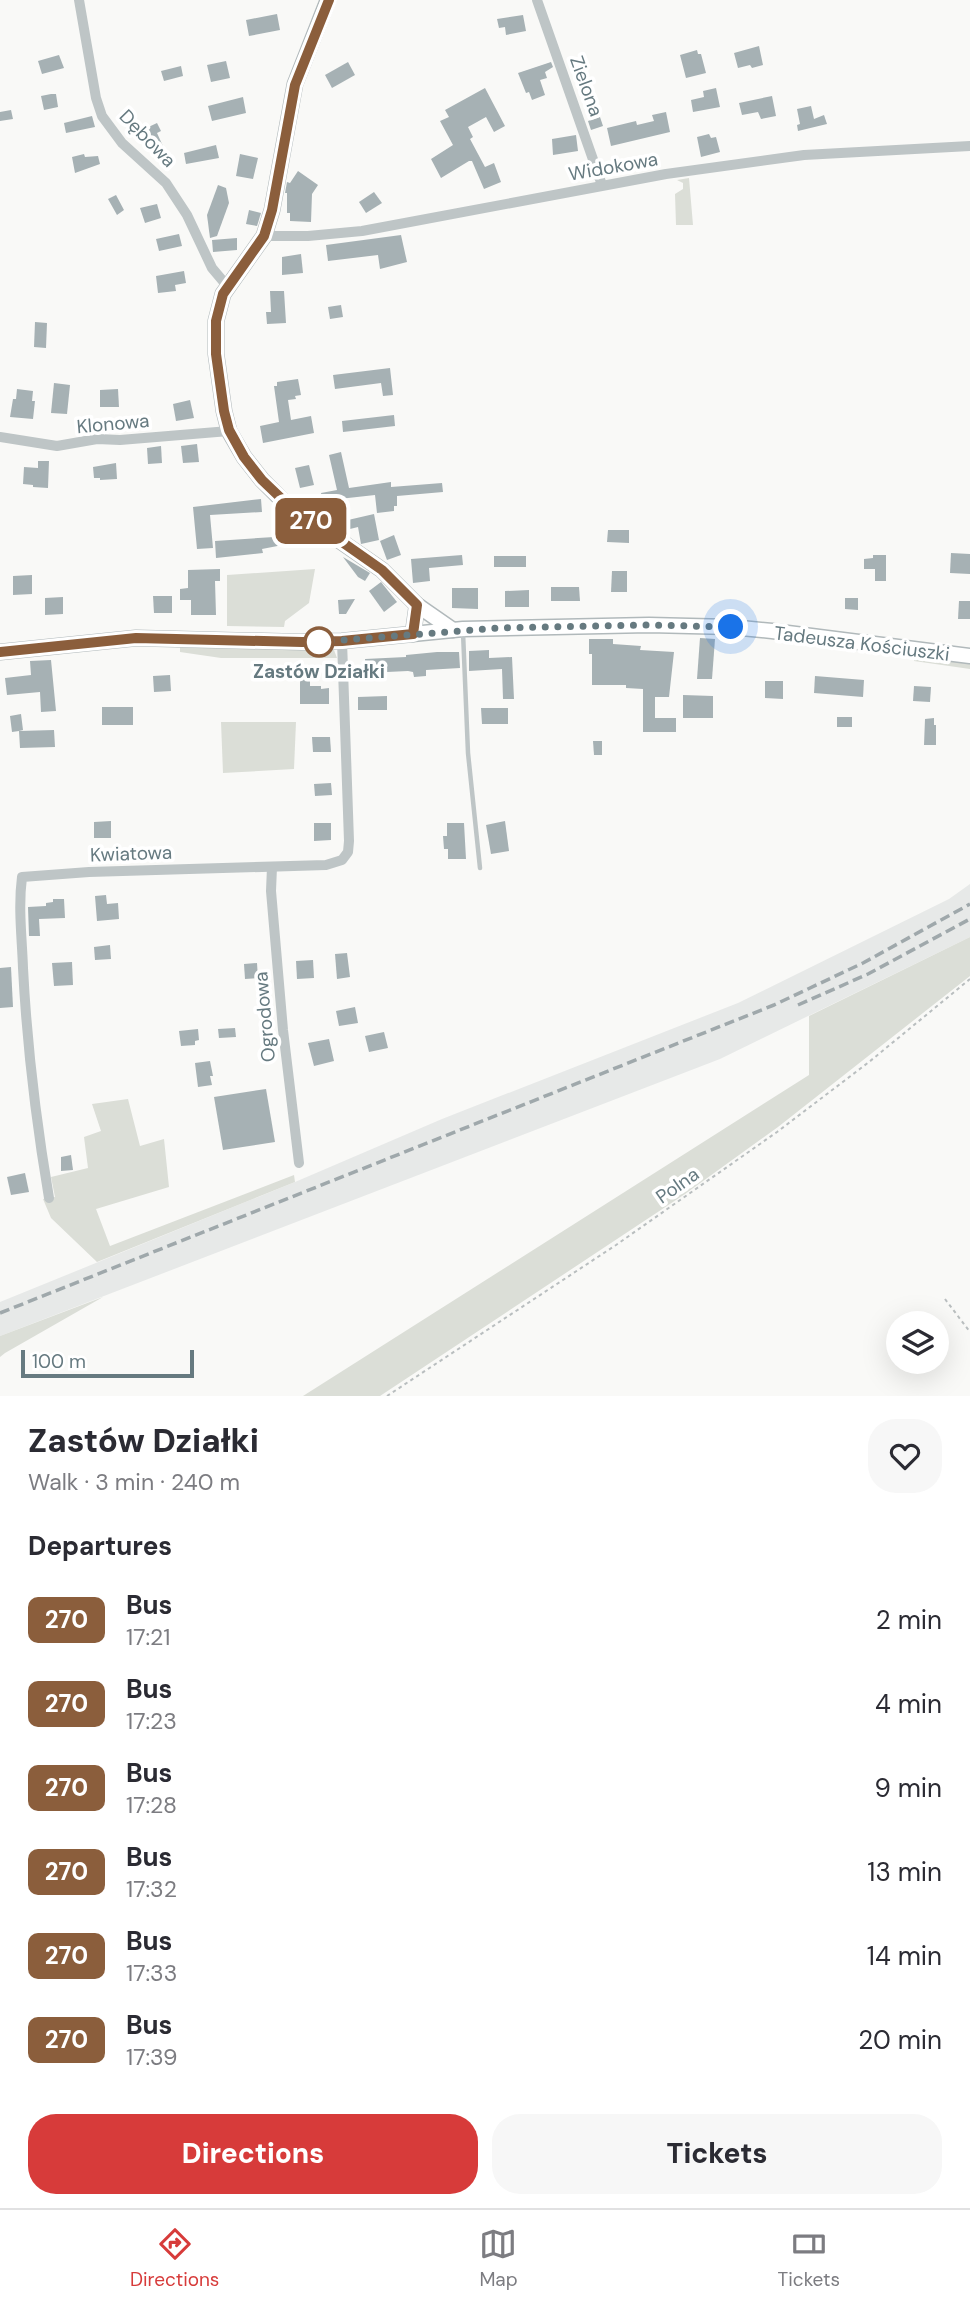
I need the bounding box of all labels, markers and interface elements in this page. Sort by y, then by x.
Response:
street label: Zielona [564,53,609,120]
street label: Dębowa [114,104,181,173]
street label: Widokowa [566,146,660,187]
street label: Klonowa [76,408,150,439]
line badge: 270 [271,498,351,544]
text: 270 [289,505,333,536]
your location [713,609,748,644]
street label: Tadeusza Kościuszki [773,620,951,667]
marker: Zastów Działki [304,627,334,657]
place label: Zastów Działki [253,659,385,684]
street label: Kwiatowa [89,840,173,867]
street label: Ogrodowa [248,971,281,1063]
street label: Polna [651,1162,704,1209]
map controls [886,1311,949,1374]
button: layers [886,1311,949,1374]
scale bar [21,1347,194,1379]
text: 100 m [32,1349,86,1374]
text: Zastów Działki [28,1419,259,1462]
button: heart [868,1419,942,1493]
text: Walk · 3 min · 240 m [28,1467,240,1497]
text: Departures [28,1529,172,1563]
text: Bus [126,1588,172,1622]
text: 2 min [876,1603,942,1637]
text: 270 [45,1604,88,1635]
text: 17:21 [126,1622,171,1652]
text: Bus [126,1672,172,1706]
text: 4 min [875,1687,942,1721]
text: 270 [45,1688,88,1719]
text: 17:23 [126,1706,177,1736]
text: Bus [126,1756,172,1790]
text: 9 min [874,1771,942,1805]
text: 270 [45,1772,88,1803]
text: 17:28 [126,1790,177,1820]
text: Bus [126,1840,172,1874]
text: 13 min [867,1855,942,1889]
text: 270 [45,1856,88,1887]
text: 17:32 [126,1874,177,1904]
text: Bus [126,1924,172,1958]
text: 14 min [867,1939,942,1973]
text: 270 [45,1940,88,1971]
text: 17:33 [126,1958,177,1988]
text: Bus [126,2008,172,2042]
text: 20 min [858,2023,942,2057]
text: 270 [45,2024,88,2055]
text: 17:39 [126,2042,177,2072]
button: Directions [28,2114,478,2194]
button: Tickets [492,2114,942,2194]
tab: Directions [130,2225,219,2292]
tab: Map [479,2225,518,2292]
tab: Tickets [778,2225,840,2292]

